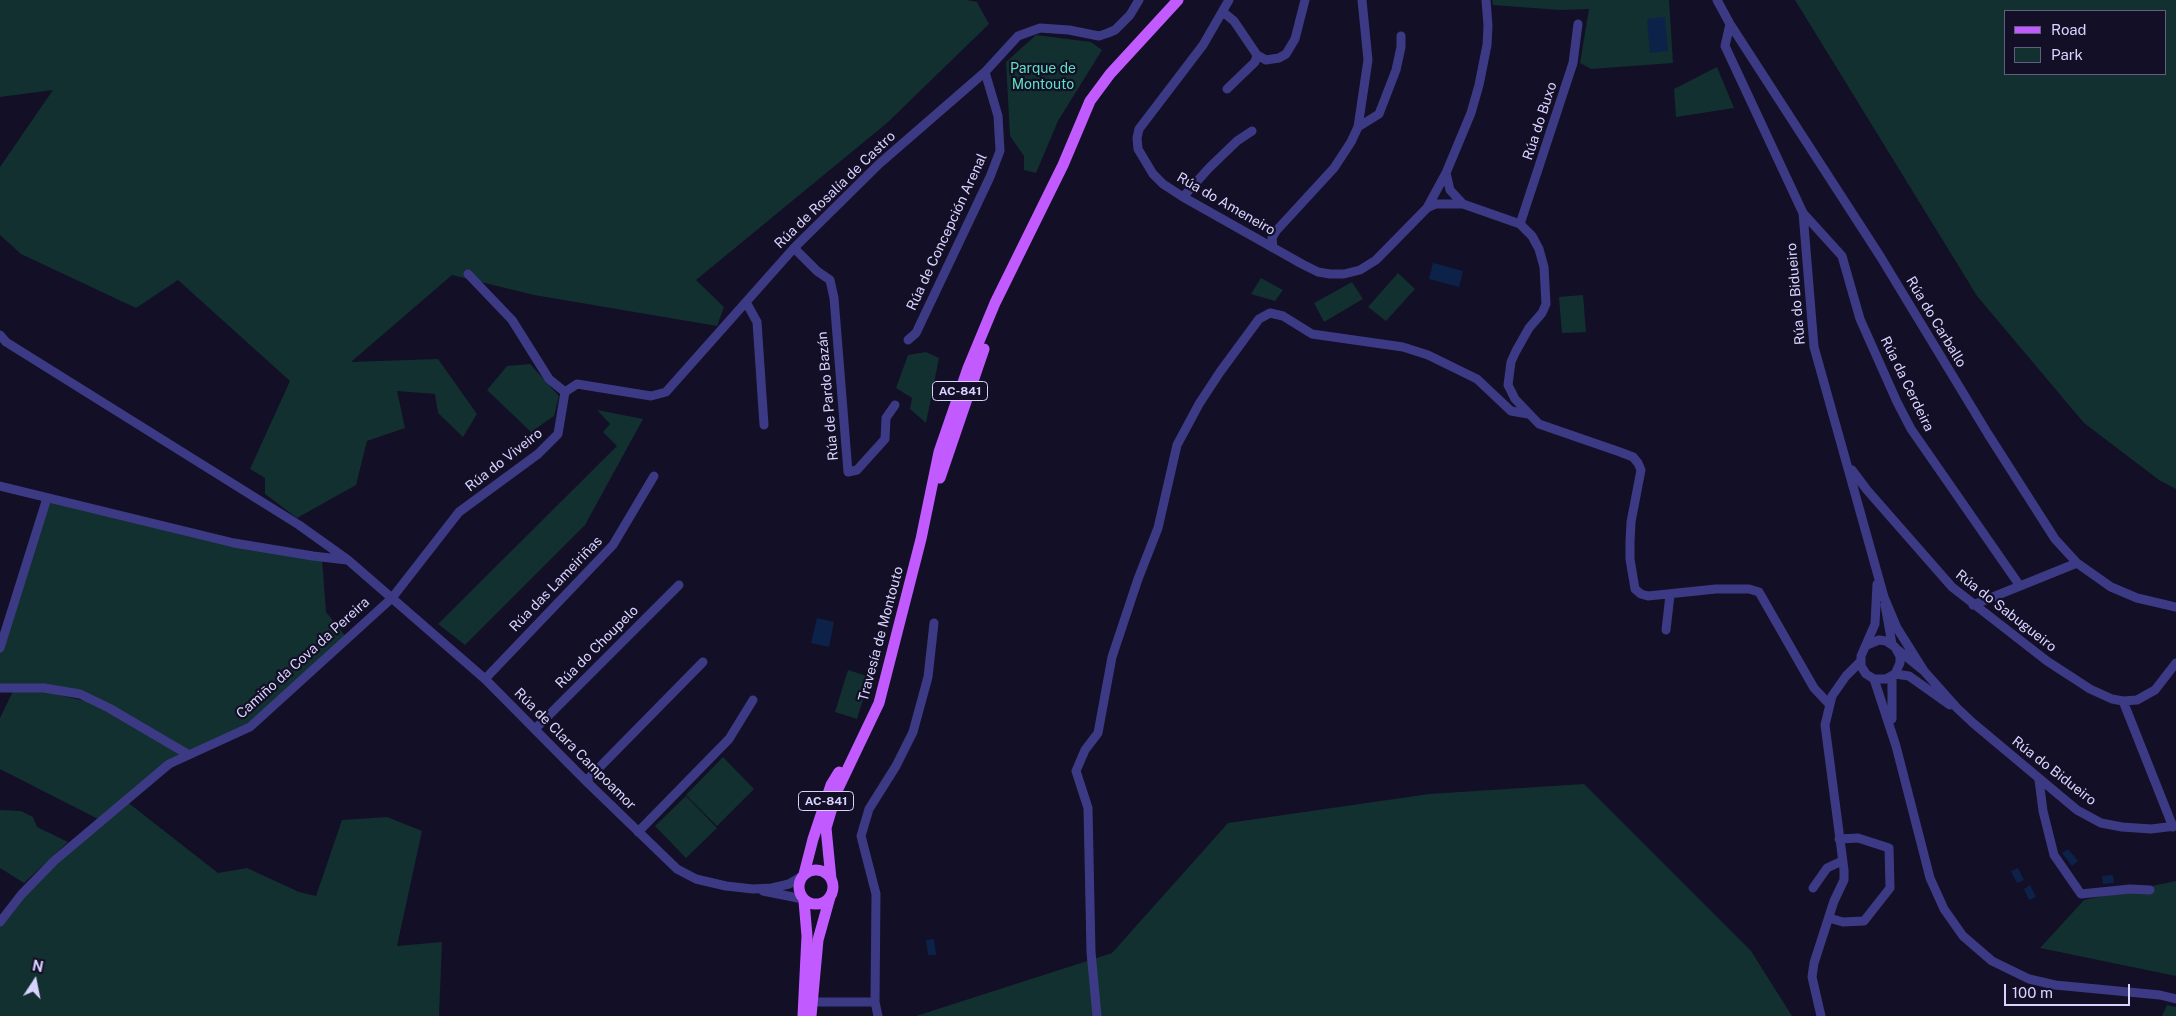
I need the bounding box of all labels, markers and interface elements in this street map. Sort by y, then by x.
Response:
legend [2004,10,2166,75]
text: Road [2051,21,2087,38]
text: Park [2051,46,2083,63]
park label: Parque de Montouto [1010,61,1076,94]
street label: Rúa do Buxo [1519,80,1561,162]
street label: Rúa de Rosalía de Castro [771,128,899,252]
street label: Rúa de Concepción Arenal [903,151,991,313]
street label: Rúa do Ameneiro [1174,169,1278,239]
street label: Rúa do Bidueiro [1783,242,1809,346]
street label: Rúa do Carballo [1902,274,1970,370]
street label: Rúa de Pardo Bazán [814,331,842,461]
street label: Rúa da Cerdeira [1877,334,1937,434]
road number: AC-841 [932,382,988,401]
street label: Rúa do Viveiro [462,425,546,495]
street label: Rúa das Lameiriñas [506,533,606,635]
street label: Travesía de Montouto [855,565,907,703]
street label: Rúa do Sabugueiro [1952,566,2060,656]
street label: Camiño da Cova da Pereira [233,594,373,722]
street label: Rúa do Choupelo [552,602,642,692]
street label: Rúa de Clara Campoamor [511,685,639,813]
street label: Rúa do Bidueiro [2008,733,2100,809]
road number: AC-841 [798,791,854,810]
north arrow [10,956,60,1006]
text: N [31,957,45,975]
scale bar [2006,974,2132,1006]
text: 100 m [2012,984,2053,1001]

